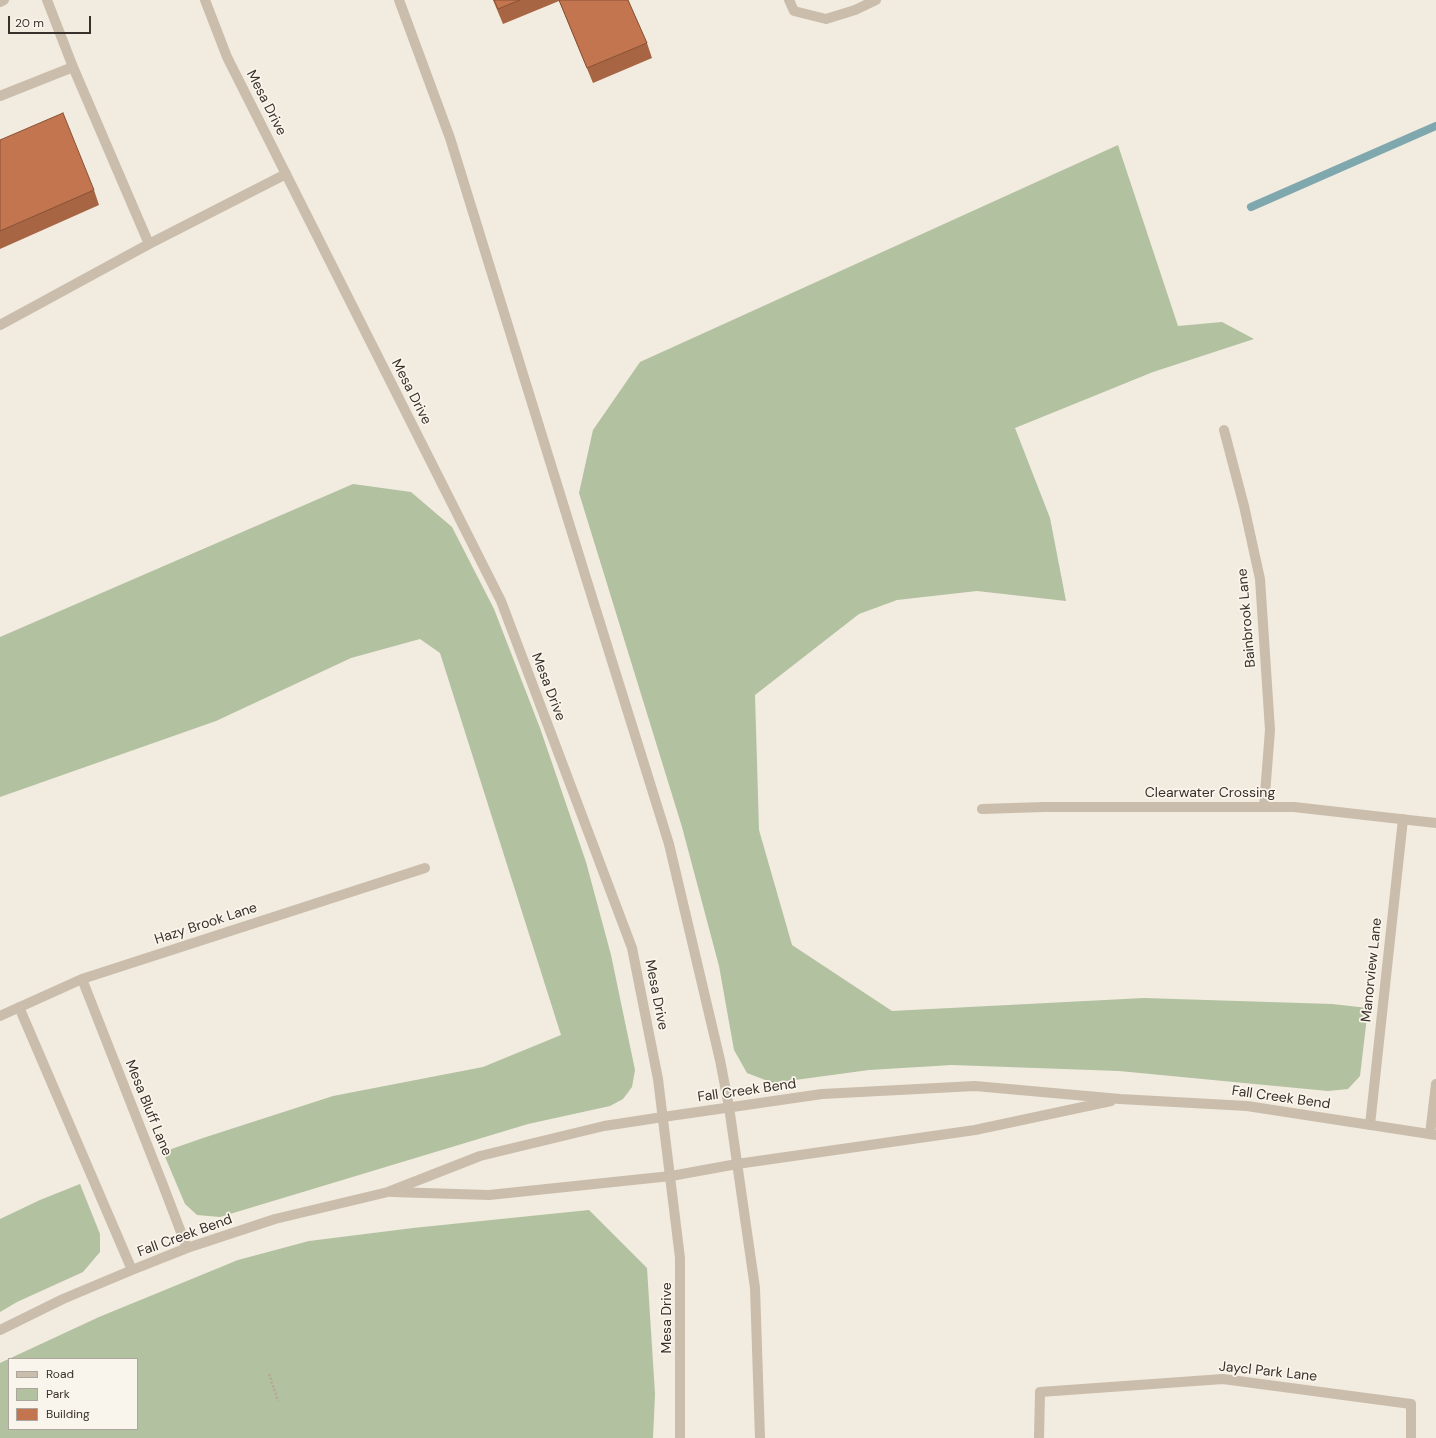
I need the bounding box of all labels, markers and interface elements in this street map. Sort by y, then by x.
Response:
scale bar [10,8,93,34]
text: 20 m [15,15,44,31]
street label: Mesa Drive [242,67,290,139]
street label: Mesa Drive [387,356,435,428]
street label: Bainbrook Lane [1234,568,1260,668]
street label: Mesa Drive [527,651,569,723]
street label: Clearwater Crossing [1145,785,1275,801]
street label: Hazy Brook Lane [153,900,259,948]
street label: Manorview Lane [1358,917,1386,1023]
street label: Mesa Drive [641,958,671,1032]
street label: Mesa Bluff Lane [121,1058,175,1158]
street label: Fall Creek Bend [697,1076,797,1106]
street label: Fall Creek Bend [1231,1083,1331,1113]
street label: Fall Creek Bend [135,1211,235,1261]
street label: Mesa Drive [659,1282,675,1354]
legend [8,1358,138,1430]
street label: Jaycl Park Lane [1218,1358,1318,1386]
text: Road [46,1366,74,1382]
text: Park [46,1386,70,1402]
text: Building [46,1406,90,1422]

